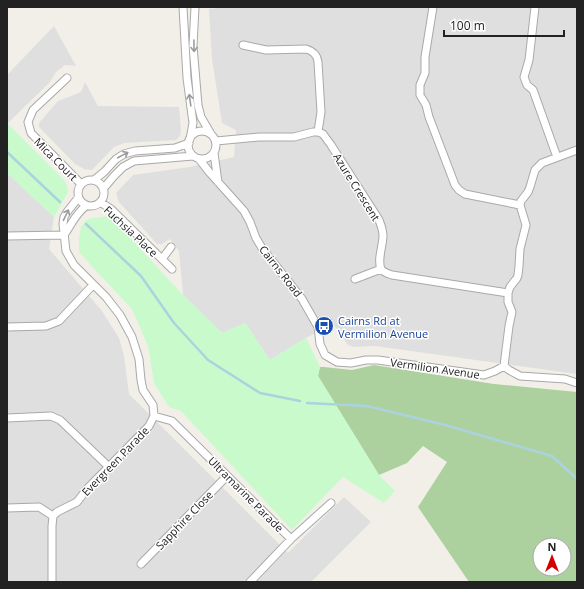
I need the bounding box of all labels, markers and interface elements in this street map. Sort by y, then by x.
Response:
scale bar [444,12,564,38]
text: 100 m [450,17,485,34]
one-way arrow [190,39,198,52]
one-way arrow [186,94,194,107]
street label: Mica Court [31,134,81,184]
street label: Azure Crescent [330,150,384,224]
one-way arrow [117,151,129,158]
street label: Fuchsia Place [101,202,161,260]
one-way arrow [63,209,70,221]
street label: Cairns Road [256,242,306,300]
place label: Cairns Rd at Vermilion Avenue [338,313,428,341]
bus stop icon: Cairns Rd at Vermilion Avenue [313,315,335,337]
street label: Vermilion Avenue [389,354,481,382]
street label: Evergreen Parade [78,423,152,499]
street label: Ultramarine Parade [205,453,287,535]
street label: Sapphire Close [152,487,216,553]
north arrow [532,537,572,577]
text: N [548,539,556,554]

